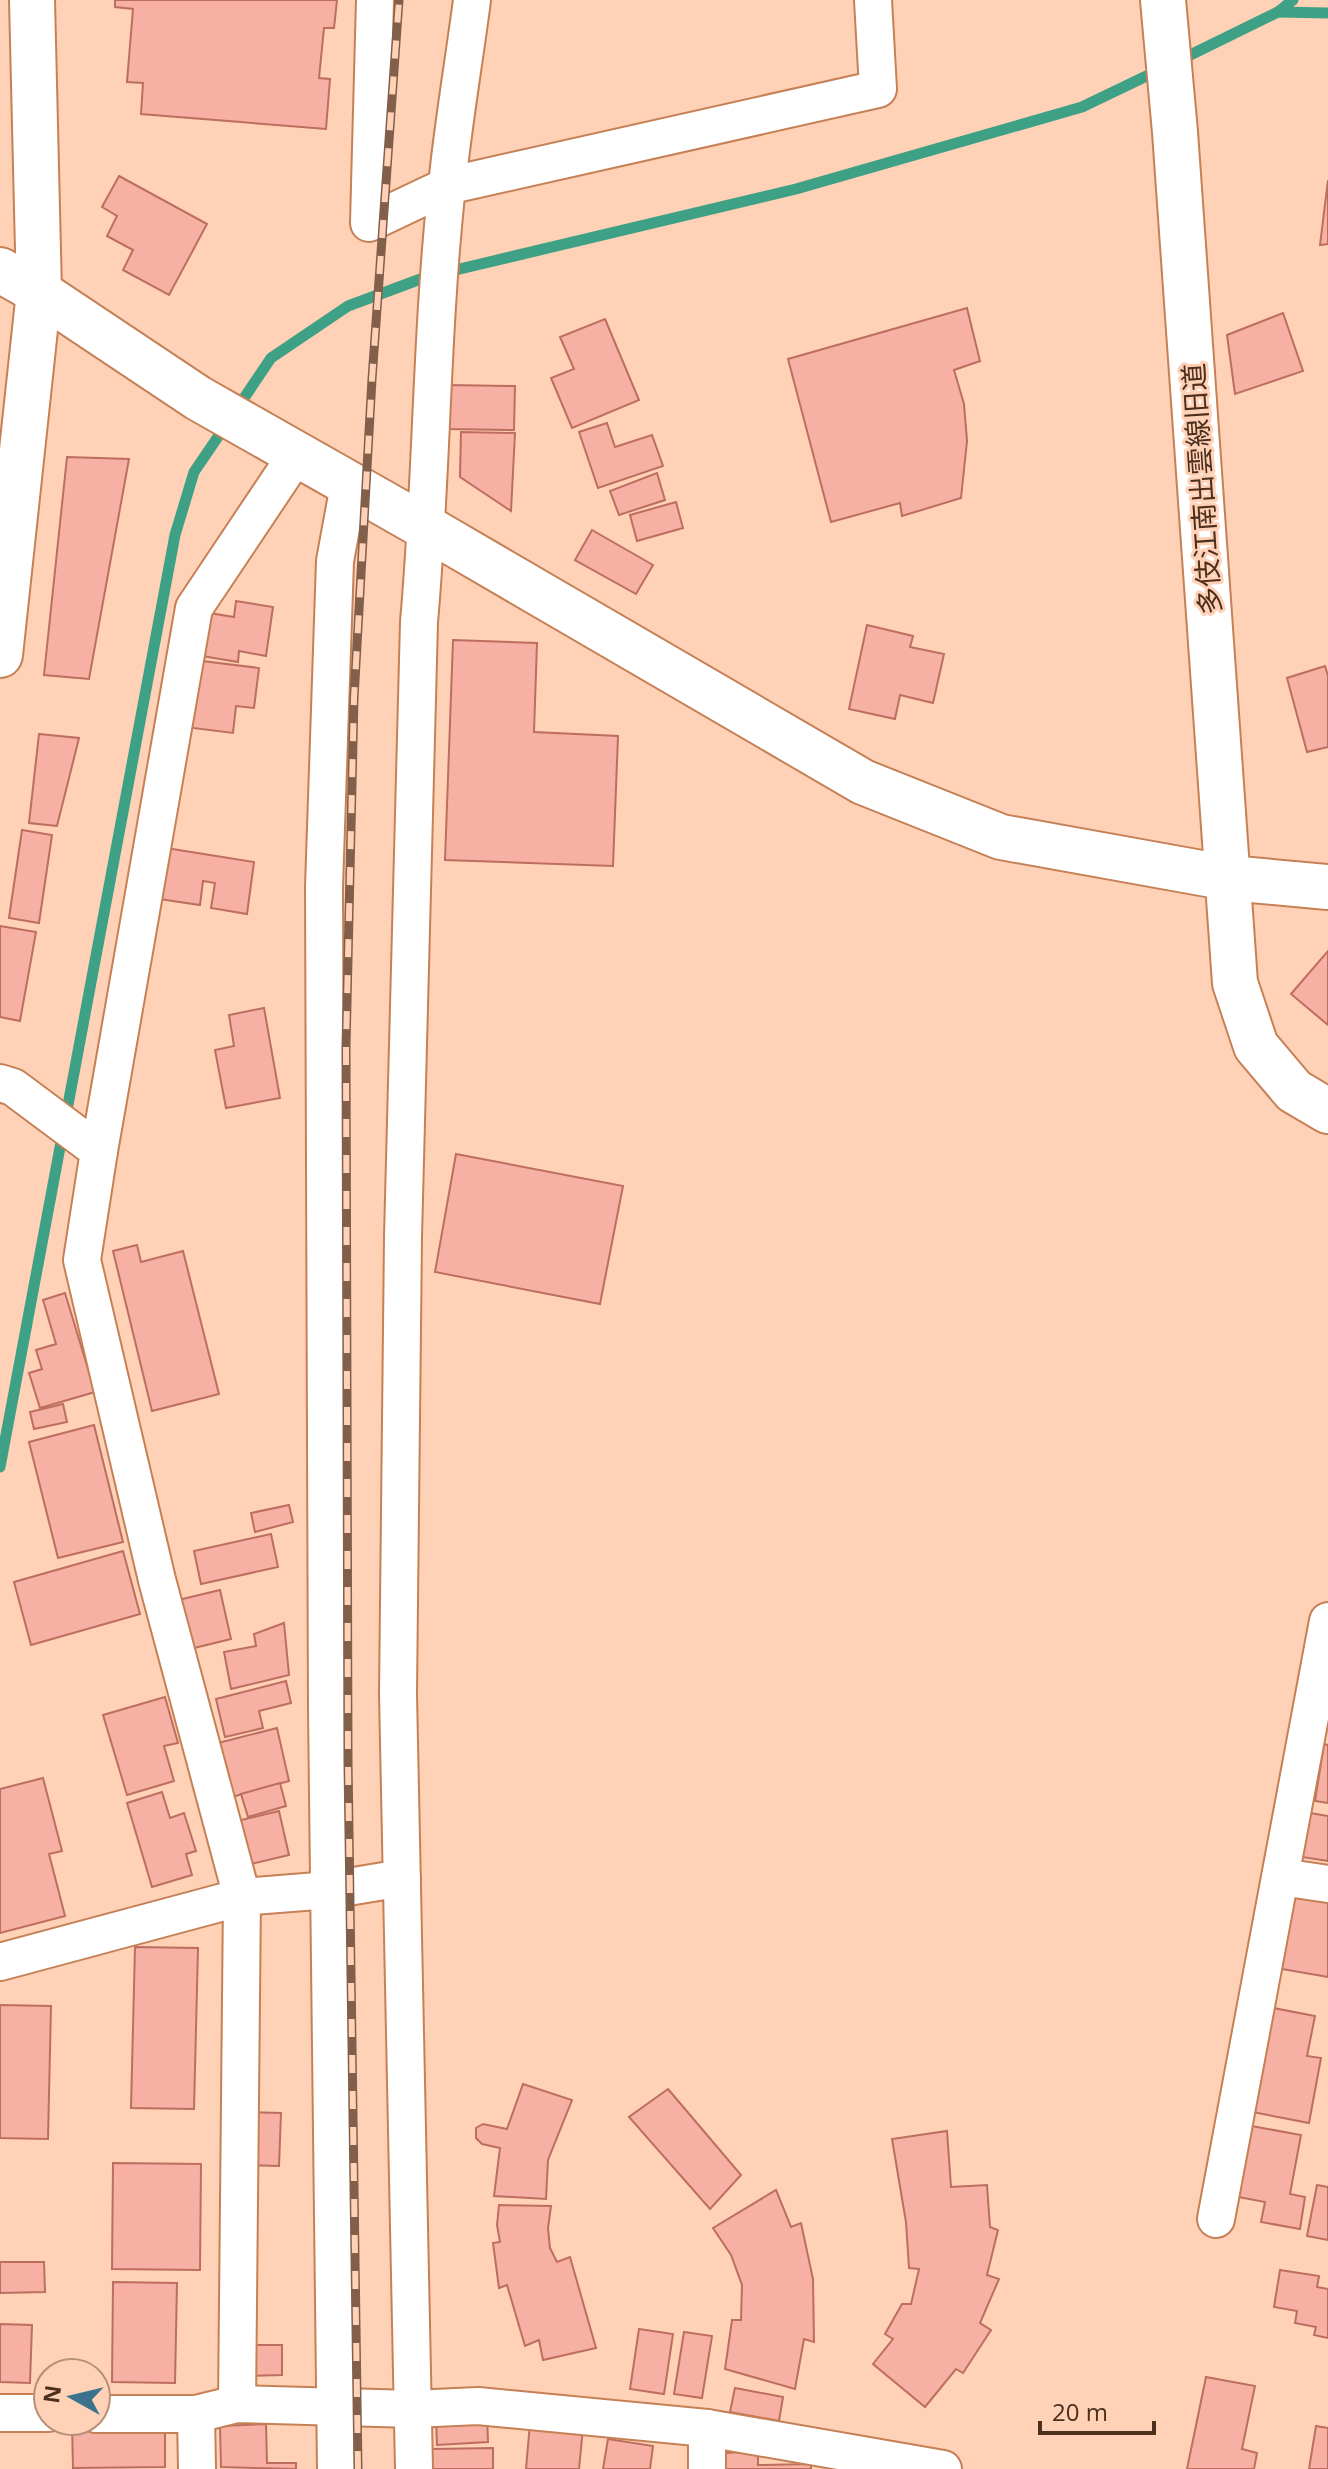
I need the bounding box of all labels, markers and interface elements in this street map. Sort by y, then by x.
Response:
street label: 多伎江南出雲線旧道 [1173,362,1229,616]
north arrow [32,2357,112,2437]
text: N [35,2383,67,2405]
scale bar [1040,2385,1154,2435]
text: 20 m [1052,2395,1108,2428]

